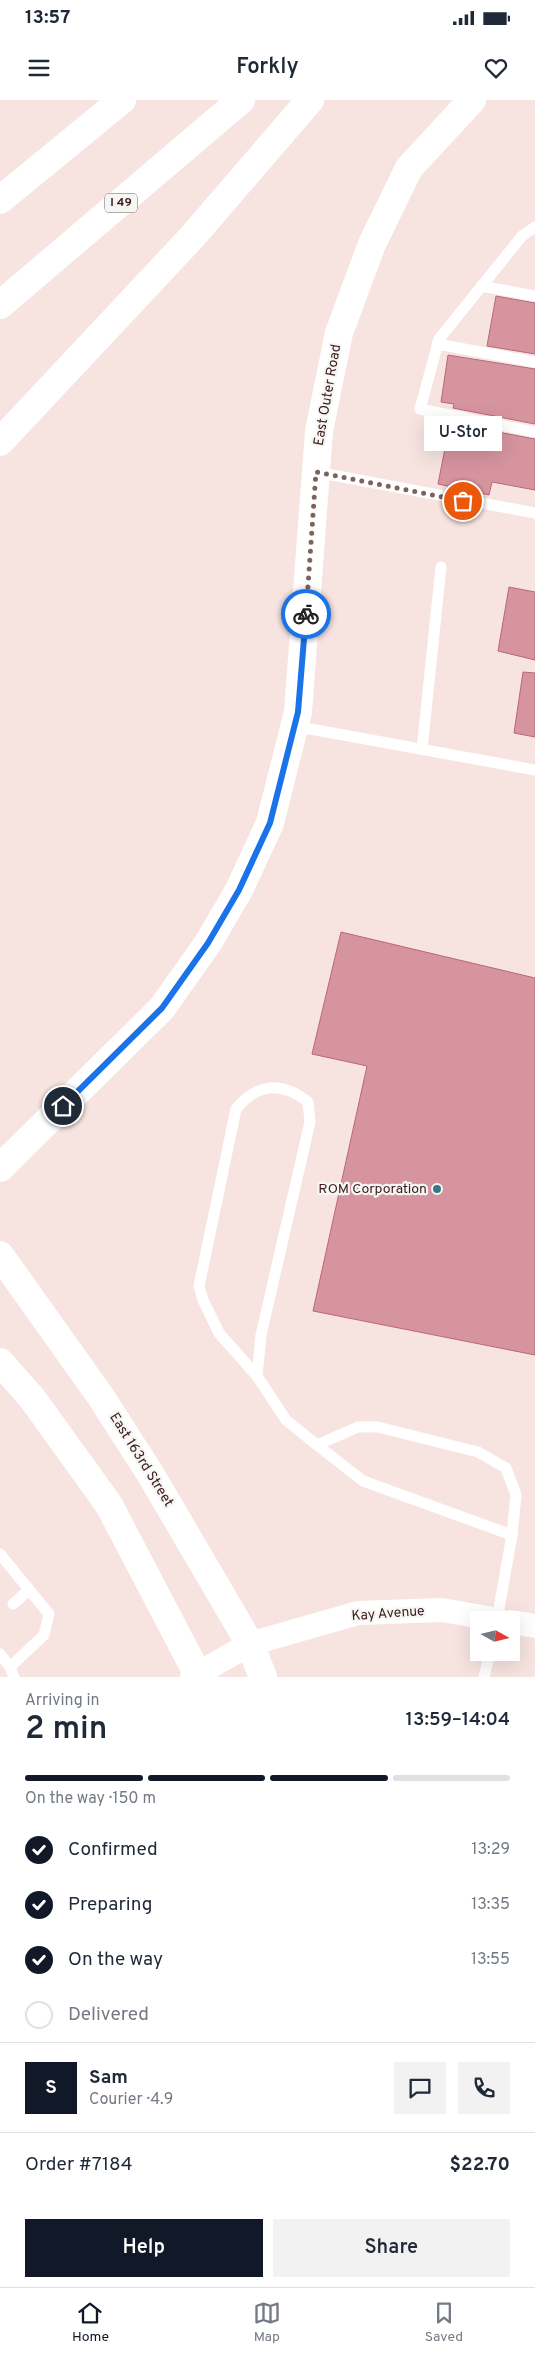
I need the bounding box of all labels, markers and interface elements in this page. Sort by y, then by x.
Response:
text: 13:57 [25,6,70,30]
icon: menu [25,54,53,82]
text: Forkly [236,54,299,81]
icon: heart [482,54,510,82]
road number: I 49 [105,194,137,212]
street label: East Outer Road [311,343,345,447]
callout: U-Stor [424,416,502,451]
text: U-Stor [439,423,487,443]
pin [442,480,484,522]
icon: bag [449,487,477,515]
courier [281,589,331,639]
icon: bike [292,600,320,628]
pin [42,1085,84,1127]
icon: home [49,1092,77,1120]
place label: ROM Corporation [318,1181,427,1198]
marker: ROM Corporation [431,1183,443,1195]
street label: East 163rd Street [105,1410,177,1510]
street label: Kay Avenue [351,1603,425,1625]
north arrow [470,1611,520,1661]
map controls [470,1611,520,1661]
text: Arriving in [25,1691,100,1711]
text: 13:59–14:04 [406,1708,510,1732]
text: 2 min [25,1710,107,1750]
text: On the way · 150 m [25,1789,156,1809]
icon: check [25,1836,53,1864]
text: Confirmed [68,1838,158,1862]
text: 13:29 [471,1840,510,1860]
icon: check [25,1891,53,1919]
text: Preparing [68,1893,152,1917]
text: 13:35 [471,1895,510,1915]
icon: check [25,1946,53,1974]
text: On the way [68,1948,163,1972]
text: 13:55 [471,1950,510,1970]
text: Delivered [68,2003,149,2027]
button: chat [394,2062,446,2114]
button: phone [458,2062,510,2114]
text: Sam [89,2066,128,2090]
text: S [45,2076,57,2100]
text: Courier · 4.9 [89,2090,173,2110]
text: Order #7184 [25,2153,133,2177]
text: $22.70 [450,2153,510,2177]
button: Help [25,2219,263,2277]
button: Share [273,2219,510,2277]
tab: Home [72,2299,109,2346]
tab: Map [253,2299,281,2346]
tab: Saved [425,2299,463,2346]

